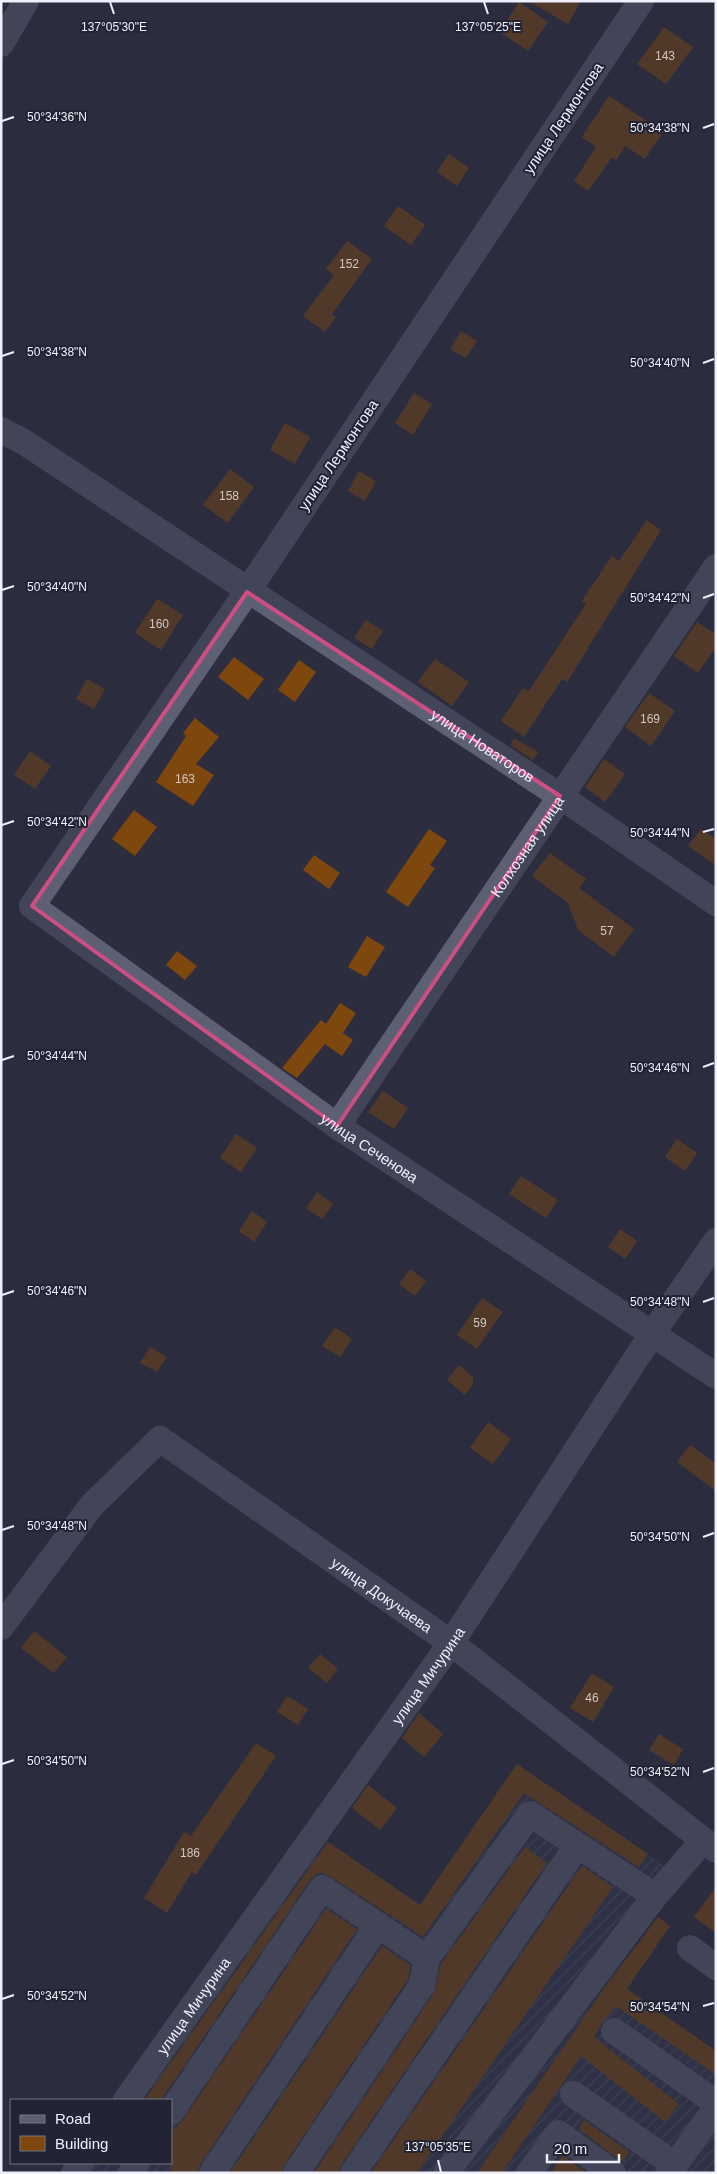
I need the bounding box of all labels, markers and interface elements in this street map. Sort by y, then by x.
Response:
text: 137°05'30"E [81,20,147,34]
text: 137°05'25"E [455,20,521,34]
house number: 143 [655,49,675,63]
street label: улица Лермонтова [520,59,607,177]
text: 50°34'36"N [27,110,87,124]
text: 50°34'38"N [630,121,690,135]
house number: 152 [339,257,359,271]
text: 50°34'38"N [27,345,87,359]
text: 50°34'40"N [630,356,690,370]
street label: улица Лермонтова [295,396,382,514]
house number: 158 [219,489,239,503]
text: 50°34'40"N [27,580,87,594]
text: 50°34'42"N [630,591,690,605]
house number: 160 [149,617,169,631]
street label: улица Новаторов [428,705,538,785]
house number: 169 [640,712,660,726]
house number: 163 [175,772,195,786]
street label: Колхозная улица [486,792,567,900]
text: 50°34'42"N [27,815,87,829]
text: 50°34'44"N [630,826,690,840]
house number: 57 [600,924,614,938]
text: 50°34'44"N [27,1049,87,1063]
text: 50°34'46"N [630,1061,690,1075]
street label: улица Сеченова [318,1109,422,1186]
text: 50°34'46"N [27,1284,87,1298]
text: 50°34'48"N [630,1295,690,1309]
house number: 59 [473,1316,487,1330]
text: 50°34'48"N [27,1519,87,1533]
text: 50°34'50"N [630,1530,690,1544]
street label: улица Докучаева [328,1553,436,1636]
street label: улица Мичурина [388,1623,468,1727]
house number: 46 [585,1691,599,1705]
text: 50°34'50"N [27,1754,87,1768]
text: 50°34'52"N [630,1765,690,1779]
house number: 186 [180,1846,200,1860]
street label: улица Мичурина [153,1953,234,2057]
text: 50°34'52"N [27,1989,87,2003]
text: 50°34'54"N [630,2000,690,2014]
legend [10,2099,172,2164]
text: Road [55,2110,91,2127]
scale bar [547,2132,620,2164]
text: Building [55,2135,108,2152]
text: 137°05'35"E [405,2140,471,2154]
text: 20 m [554,2140,587,2157]

